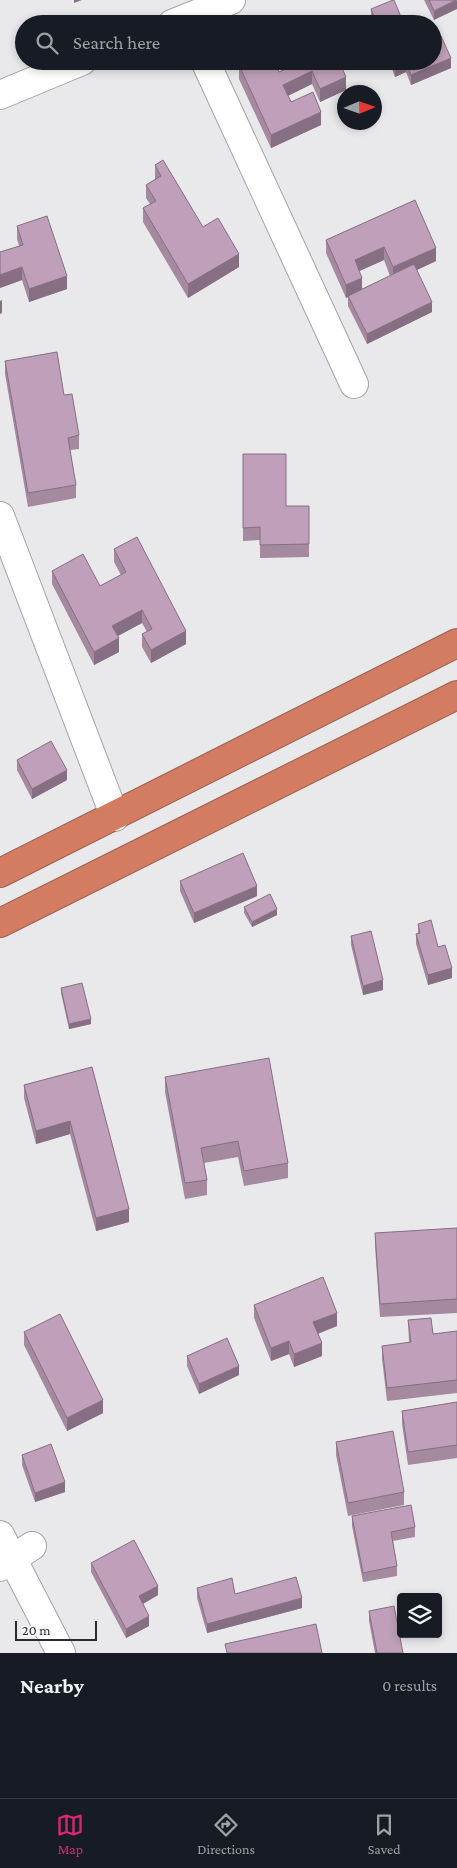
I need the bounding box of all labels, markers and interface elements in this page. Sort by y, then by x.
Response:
search box [15,15,442,70]
icon: search [33,29,61,57]
text: Search here [73,32,160,53]
north arrow [337,85,382,130]
map controls [397,1593,442,1638]
button: layers [397,1593,442,1638]
scale bar [15,1618,98,1641]
text: 20 m [22,1622,50,1638]
text: Nearby [20,1674,84,1698]
text: 0 results [382,1677,437,1694]
tab: Map [56,1811,84,1857]
tab: Directions [197,1811,255,1857]
tab: Saved [368,1811,401,1857]

